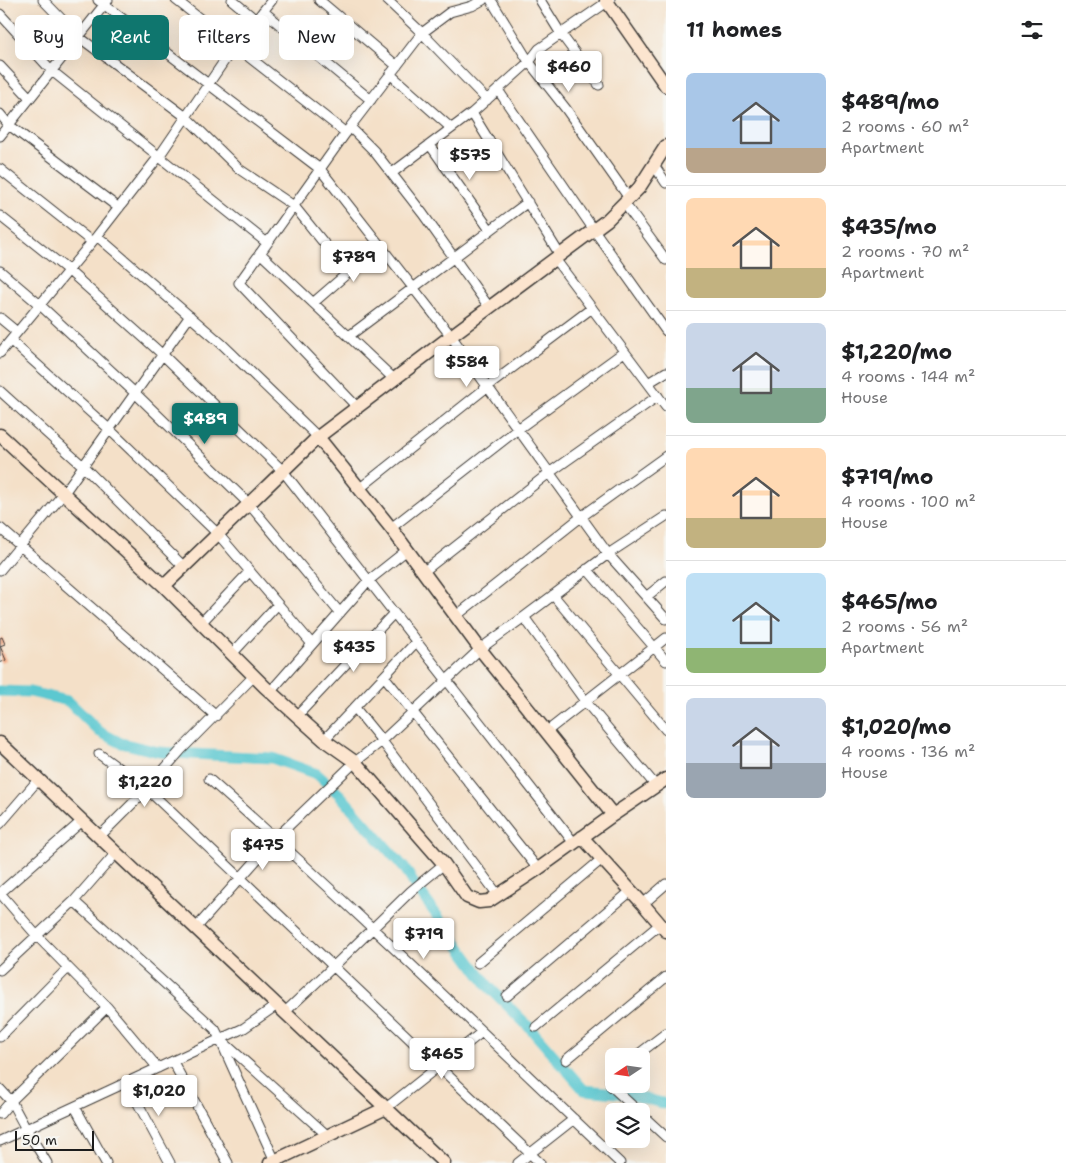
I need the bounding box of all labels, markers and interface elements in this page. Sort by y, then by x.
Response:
chip: Buy [15,15,82,60]
chip: Rent [92,15,169,60]
chip: Filters [179,15,269,60]
chip: New [279,15,354,60]
text: 11 homes [686,16,782,44]
icon: filters [1018,16,1046,44]
pin: $460 [539,51,599,93]
text: $460 [547,56,591,77]
text: $489/mo [841,88,940,116]
icon: home [726,93,786,153]
text: 2 rooms · 60 m² [841,116,969,137]
text: Apartment [841,137,924,158]
pin: $575 [440,138,500,181]
text: $575 [449,144,491,165]
text: $435/mo [841,213,937,241]
icon: home [726,218,786,278]
pin: $789 [324,240,384,283]
text: 2 rooms · 70 m² [841,241,969,262]
text: $789 [332,246,376,267]
text: Apartment [841,262,924,283]
text: $1,220/mo [841,338,952,366]
icon: home [726,343,786,403]
pin: $584 [437,346,497,388]
text: $584 [445,351,489,372]
text: 4 rooms · 144 m² [841,366,975,387]
text: House [841,387,888,408]
pin: $489 [175,402,235,445]
text: $489 [183,408,227,429]
text: $719/mo [841,463,933,491]
icon: home [726,468,786,528]
text: 4 rooms · 100 m² [841,491,976,512]
text: House [841,512,888,533]
text: $465/mo [841,588,938,616]
icon: home [726,593,786,653]
text: 2 rooms · 56 m² [841,616,968,637]
pin: $435 [324,630,384,673]
text: $435 [333,636,375,657]
text: Apartment [841,637,924,658]
text: $1,020/mo [841,713,951,741]
icon: home [726,718,786,778]
text: 4 rooms · 136 m² [841,741,975,762]
text: House [841,762,888,783]
pin: $1,220 [104,766,186,808]
text: $1,220 [118,771,172,792]
pin: $475 [233,828,293,871]
text: $475 [242,834,284,855]
pin: $719 [394,918,454,960]
text: $719 [404,923,444,944]
pin: $465 [412,1038,472,1080]
text: $465 [420,1043,464,1064]
north arrow [605,1048,650,1092]
map controls [605,1048,650,1148]
pin: $1,020 [118,1074,200,1117]
text: $1,020 [132,1080,186,1101]
button: layers [605,1103,650,1148]
scale bar [15,1128,94,1151]
text: 50 m [22,1131,57,1149]

